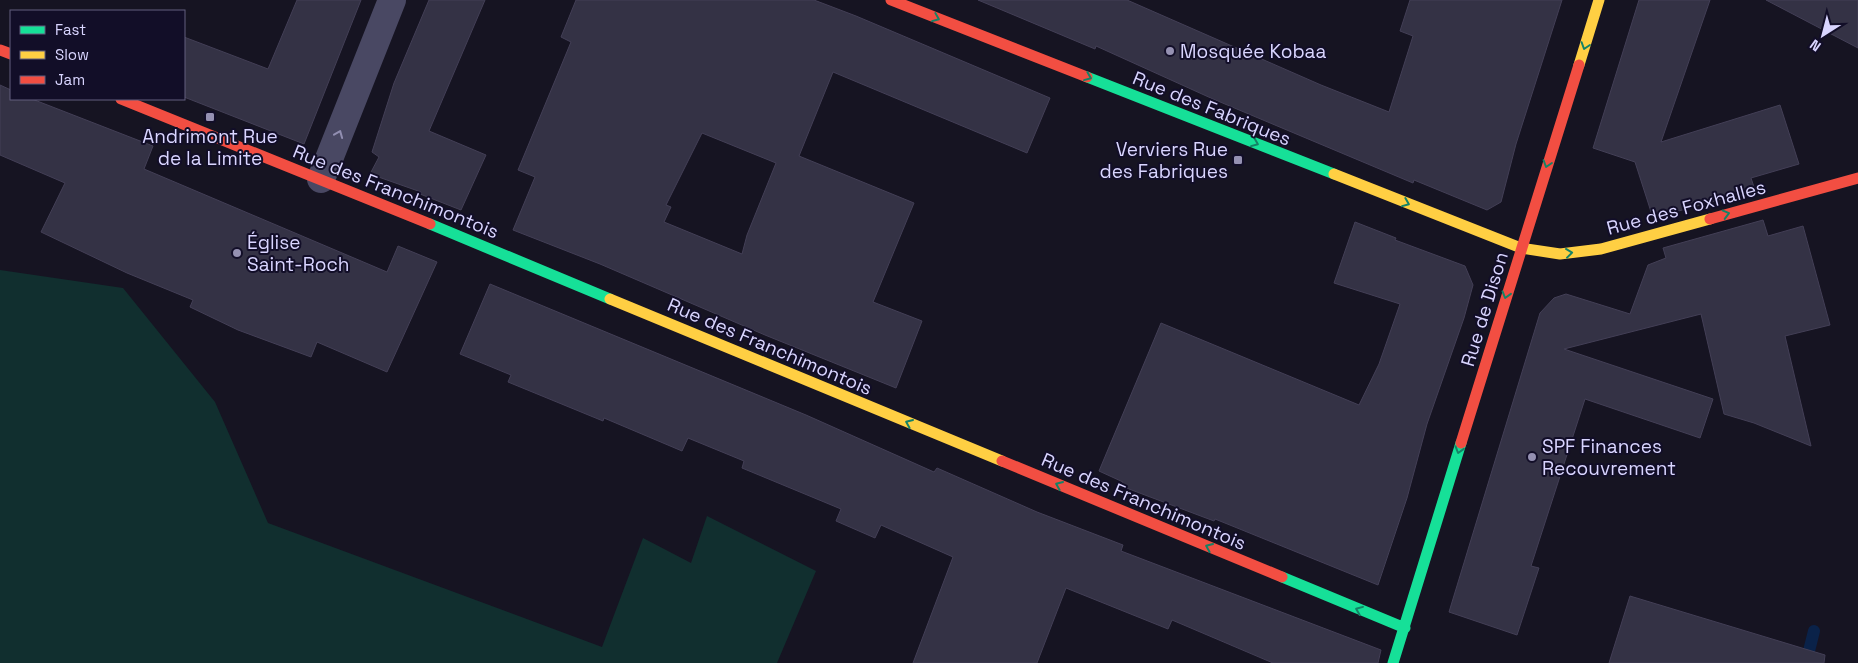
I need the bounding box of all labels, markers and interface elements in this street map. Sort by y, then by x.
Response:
legend [10,10,185,100]
north arrow [1798,10,1848,60]
one-way arrow [931,12,940,22]
text: Fast [55,20,86,39]
text: N [1806,35,1824,56]
place label: Mosquée Kobaa [1180,39,1327,64]
one-way arrow [1580,42,1590,50]
text: Slow [55,45,89,64]
marker: Mosquée Kobaa [1164,45,1176,57]
street label: Rue des Fabriques [1129,65,1295,152]
text: Jam [55,70,85,89]
one-way arrow [1083,72,1091,82]
marker: Andrimont Rue de la Limite [204,111,216,123]
place label: Andrimont Rue de la Limite [142,124,278,171]
one-way arrow [333,130,343,139]
place label: Verviers Rue des Fabriques [1099,137,1228,184]
one-way arrow [1250,137,1259,148]
street label: Rue des Franchimontois [289,139,502,244]
marker: Verviers Rue des Fabriques [1232,154,1244,166]
one-way arrow [1543,159,1553,168]
street label: Rue des Foxhalles [1604,174,1768,241]
one-way arrow [1401,197,1410,207]
one-way arrow [1722,210,1730,220]
place label: Église Saint-Roch [247,230,349,277]
marker: Église Saint-Roch [231,247,243,259]
one-way arrow [1565,248,1573,259]
street label: Rue de Dison [1455,249,1514,370]
one-way arrow [1502,290,1512,298]
street label: Rue des Franchimontois [664,292,876,401]
one-way arrow [905,419,914,429]
place label: SPF Finances Recouvrement [1542,434,1676,481]
one-way arrow [1455,445,1465,454]
street label: Rue des Franchimontois [1038,447,1250,556]
marker: SPF Finances Recouvrement [1526,451,1538,463]
one-way arrow [1055,481,1064,492]
one-way arrow [1205,543,1214,554]
one-way arrow [1356,605,1364,615]

